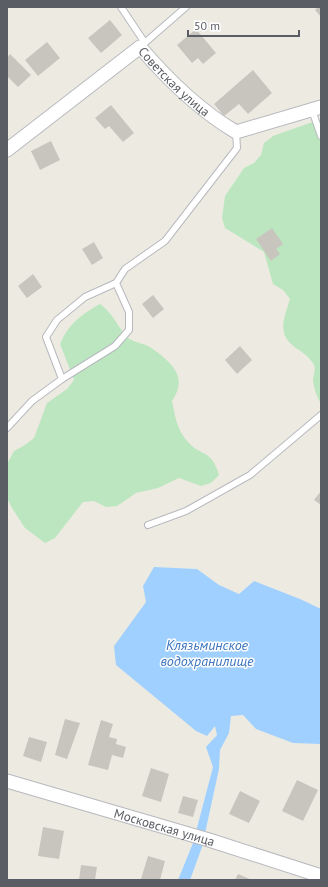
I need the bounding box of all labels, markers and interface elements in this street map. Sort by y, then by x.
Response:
scale bar [188,12,299,38]
text: 50 m [194,18,220,33]
street label: Советская улица [135,43,214,120]
water label: Клязьминское водохранилище [160,636,254,670]
street label: Московская улица [112,804,217,850]

